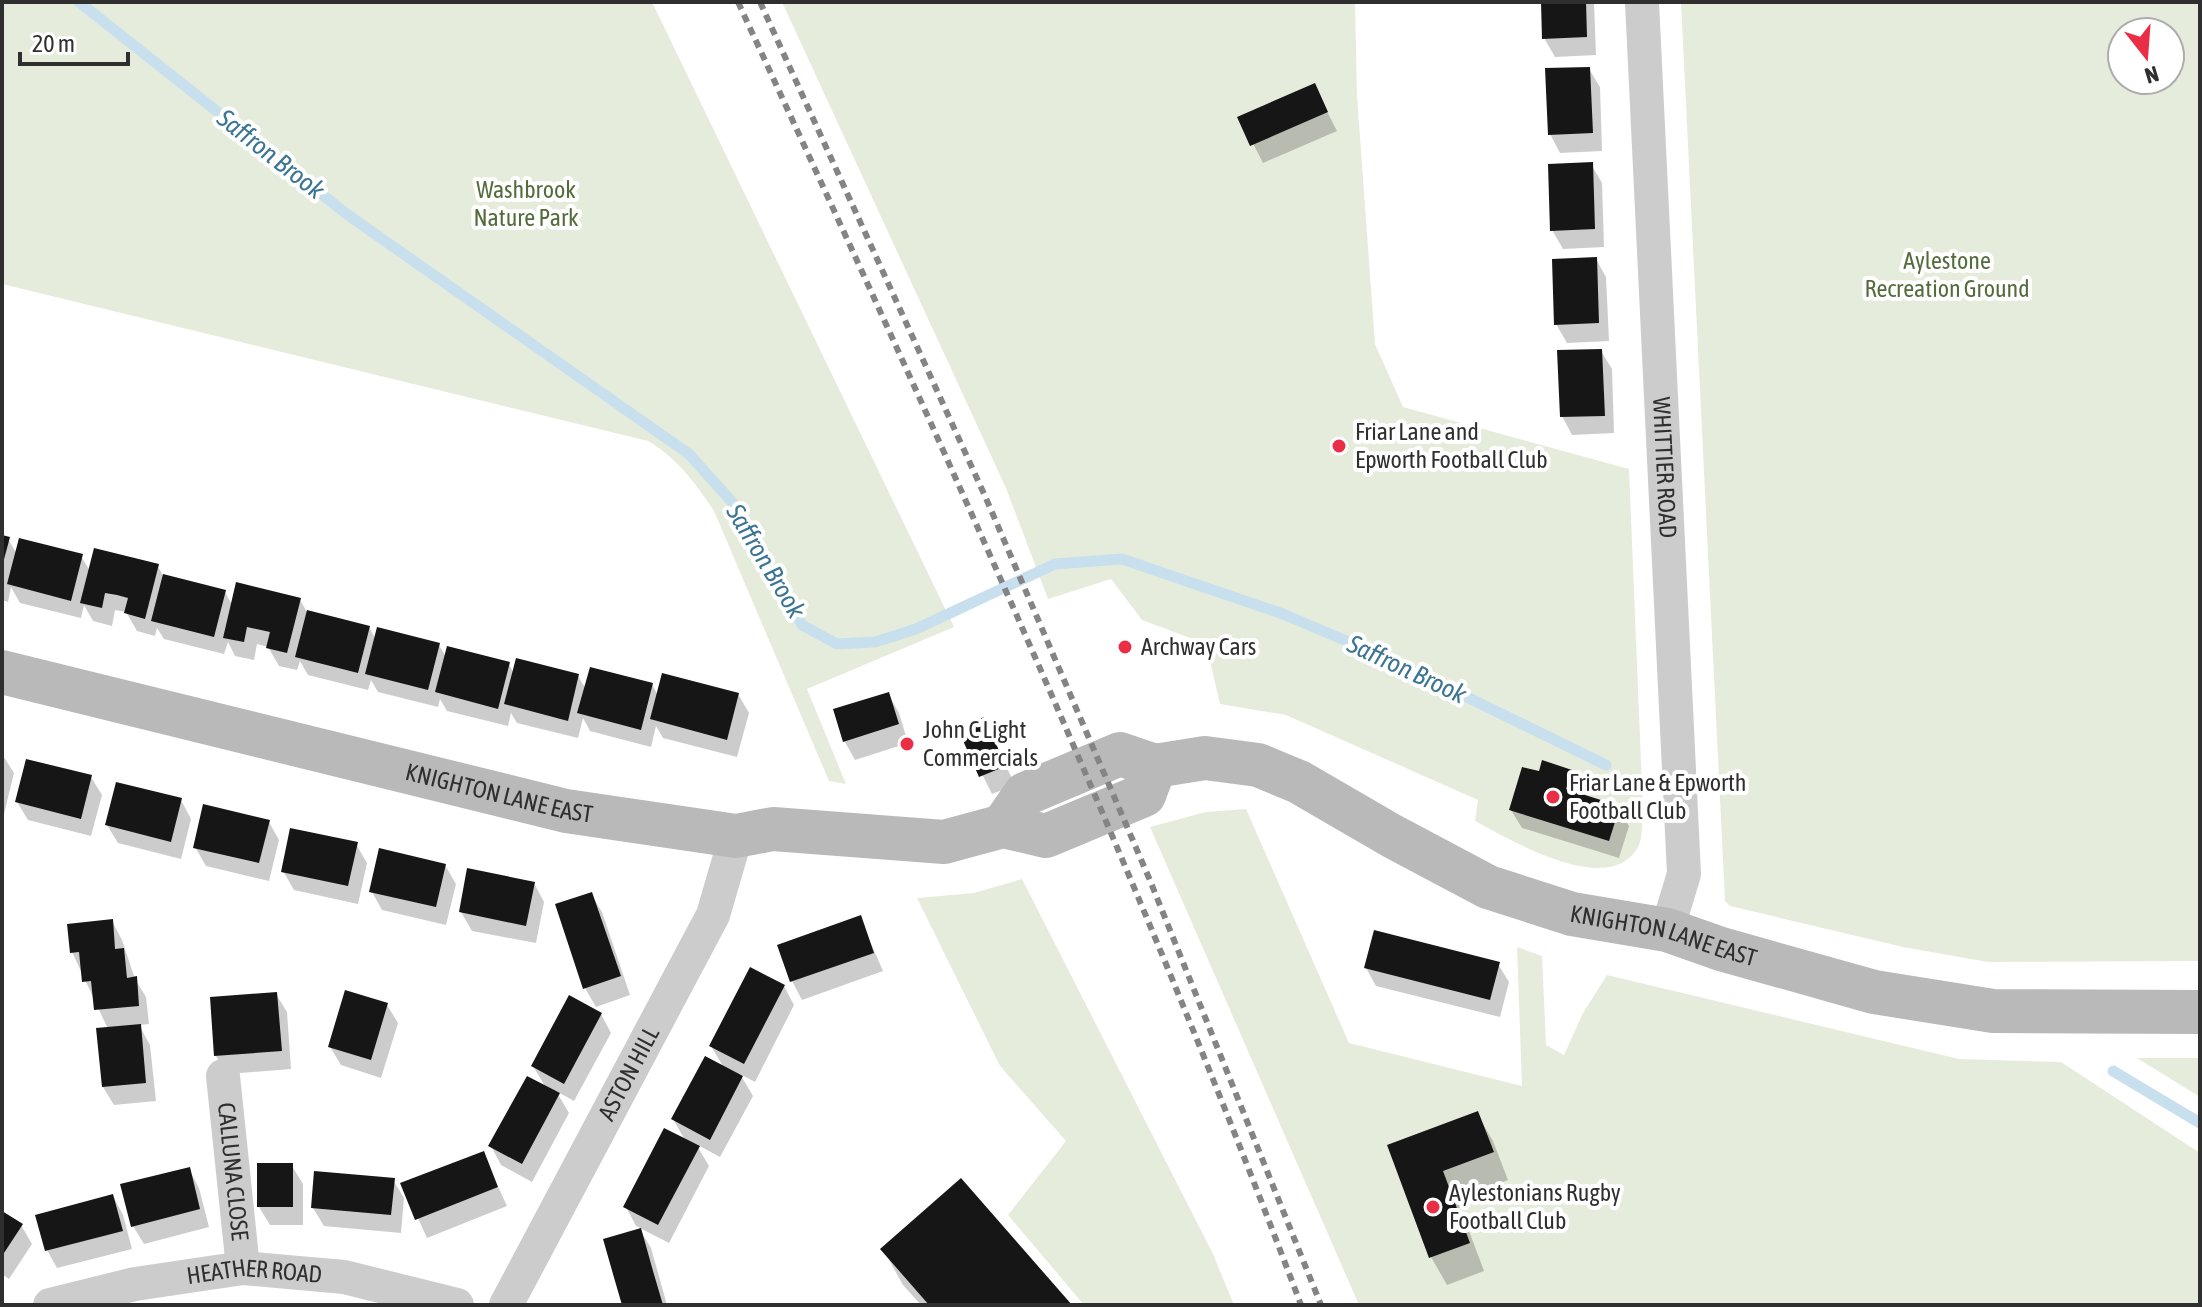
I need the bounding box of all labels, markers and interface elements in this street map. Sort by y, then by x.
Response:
scale bar [20,16,128,66]
north arrow [2106,16,2186,96]
text: 20 m [32,30,75,57]
text: N [2142,61,2162,89]
water label: Saffron Brook [211,102,331,205]
park label: Washbrook Nature Park [473,176,579,231]
park label: Aylestone Recreation Ground [1864,247,2030,302]
street label: WHITTIER ROAD [1648,396,1682,539]
place label: Friar Lane and Epworth Football Club [1355,418,1548,473]
marker: Friar Lane and Epworth Football Club [1330,437,1348,455]
water label: Saffron Brook [720,498,812,624]
water label: Saffron Brook [1342,628,1472,710]
place label: Archway Cars [1141,633,1256,660]
marker: Archway Cars [1116,638,1134,656]
place label: John C Light Commercials [923,716,1038,771]
marker: John C Light Commercials [898,735,916,753]
street label: KNIGHTON LANE EAST [403,758,595,828]
place label: Friar Lane & Epworth Football Club [1569,769,1746,824]
marker: Friar Lane & Epworth Football Club [1544,788,1562,806]
street label: KNIGHTON LANE EAST [1568,900,1760,971]
street label: ASTON HILL [593,1021,665,1125]
street label: CALLUNA CLOSE [213,1101,254,1242]
place label: Aylestonians Rugby Football Club [1449,1179,1621,1234]
marker: Aylestonians Rugby Football Club [1424,1198,1442,1216]
street label: HEATHER ROAD [185,1254,323,1289]

